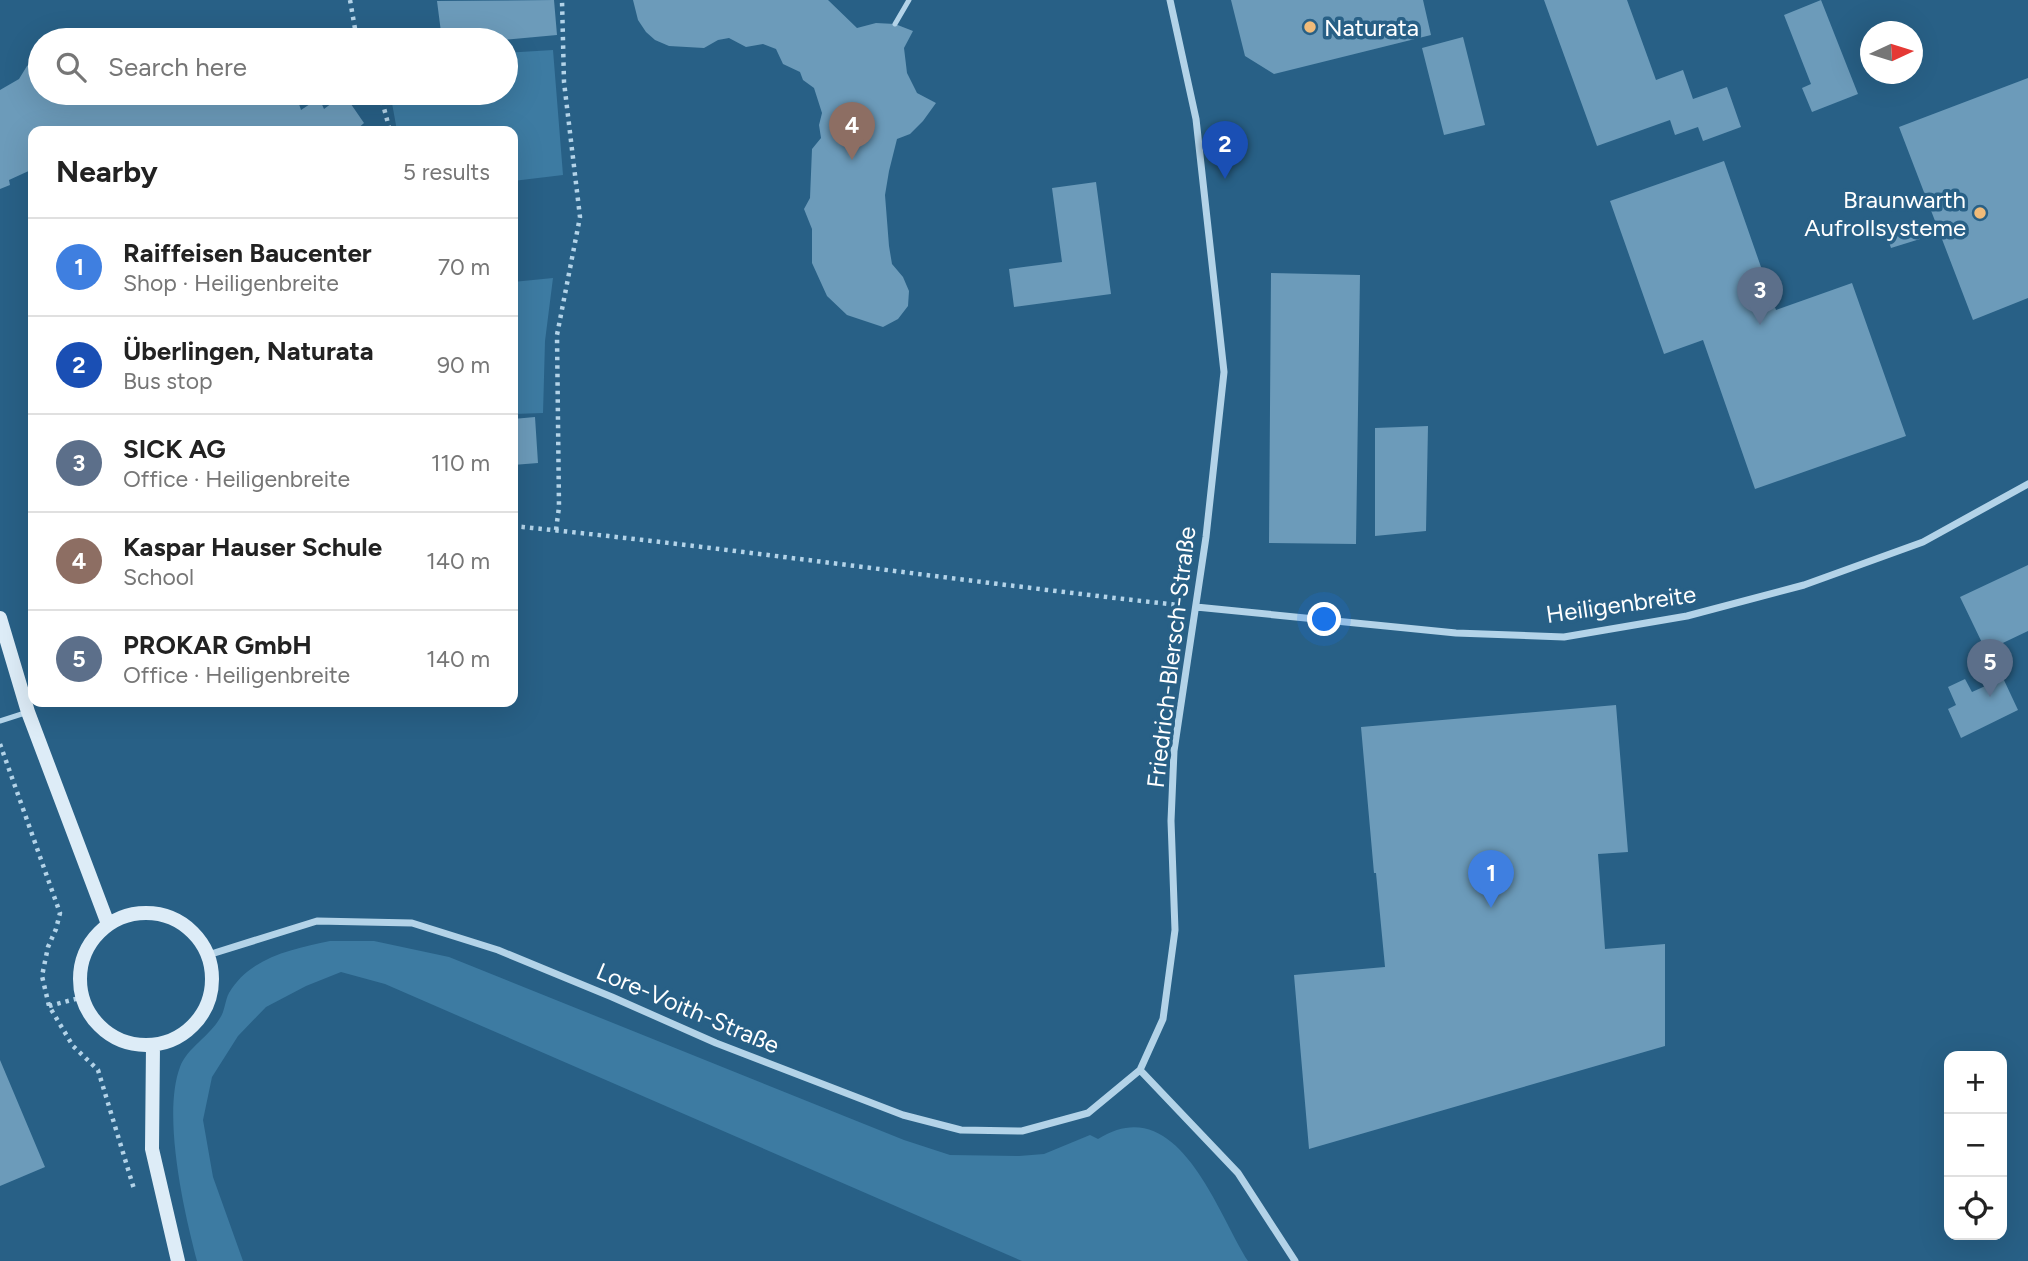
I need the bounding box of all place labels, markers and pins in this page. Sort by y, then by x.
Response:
place label: Naturata [1324,13,1419,42]
marker: Naturata [1302,19,1318,35]
pin: 4 [829,102,875,160]
pin: 2 [1202,121,1248,179]
place label: Braunwarth Aufrollsysteme [1804,185,1966,242]
marker: Braunwarth Aufrollsysteme [1972,205,1988,221]
pin: 3 [1737,267,1783,325]
pin: 5 [1967,639,2013,697]
pin: 1 [1468,850,1514,908]

